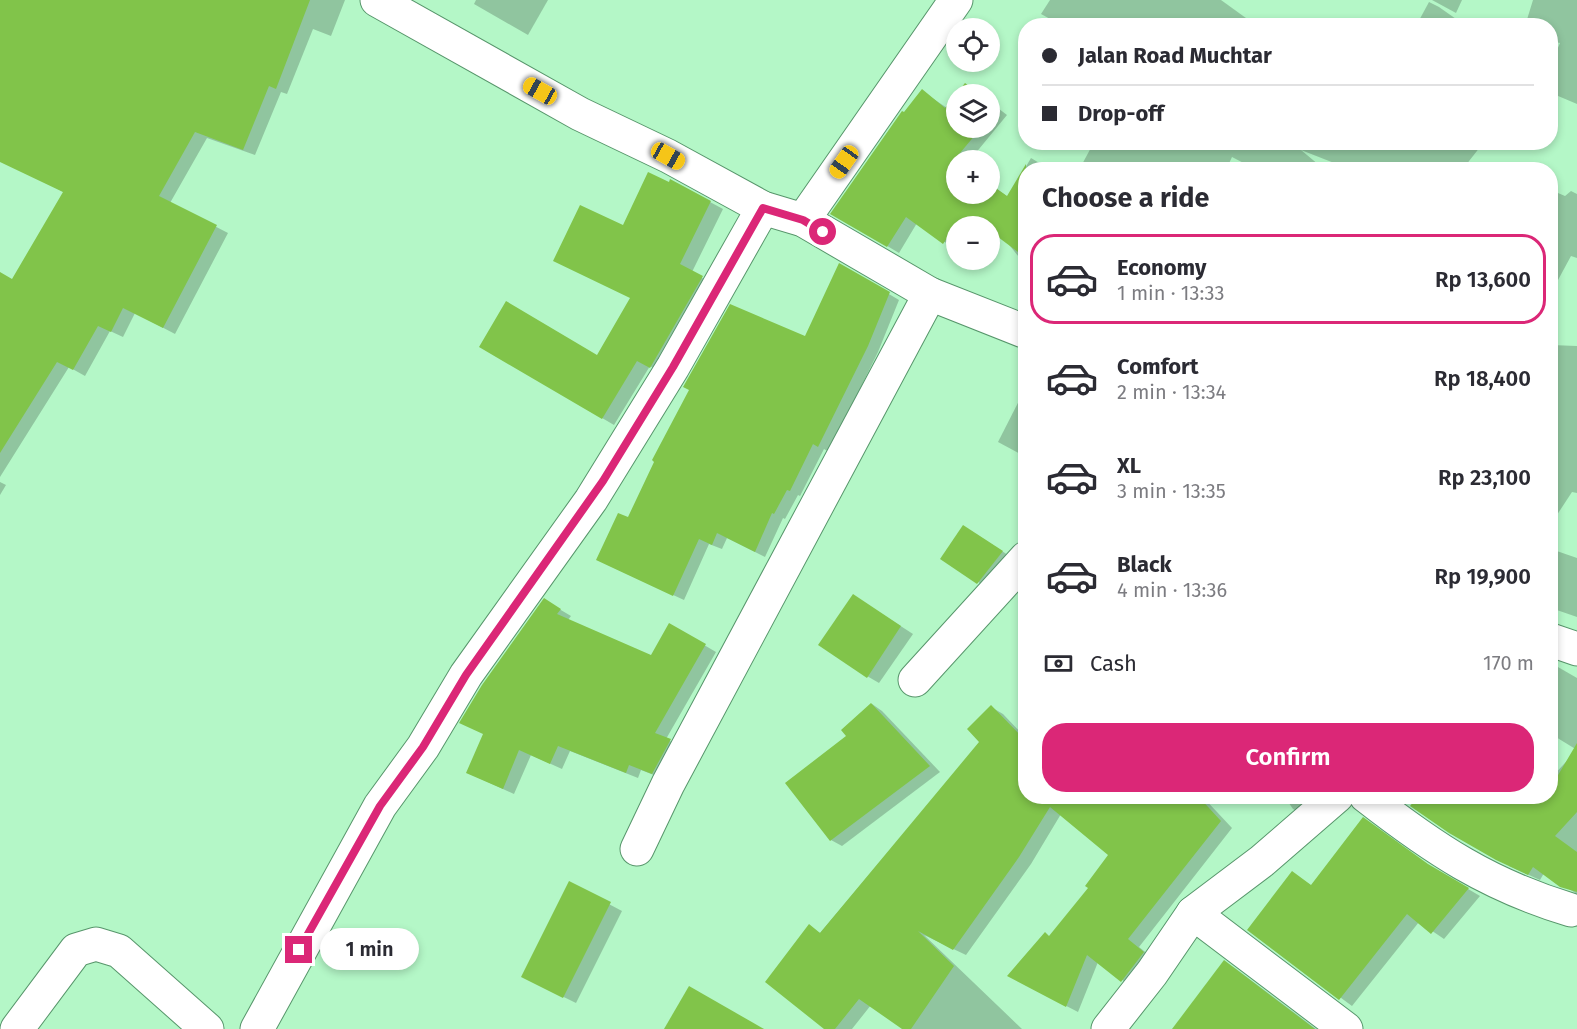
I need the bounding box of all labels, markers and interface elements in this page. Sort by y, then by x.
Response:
map controls [946,18,1000,270]
button: locate [946,18,1000,72]
text: Jalan Road Muchtar [1078,42,1272,69]
car [520,74,560,108]
button: layers [946,84,1000,138]
text: Drop-off [1078,100,1164,127]
car [648,139,688,173]
car [826,142,862,182]
button: + [946,150,1000,204]
text: Choose a ride [1042,182,1209,214]
button: − [946,216,1000,270]
route start [809,218,836,245]
icon: car [1045,252,1099,306]
text: Economy [1117,254,1206,281]
text: Rp 13,600 [1435,266,1531,293]
text: 1 min · 13:33 [1117,281,1224,305]
icon: car [1045,351,1099,405]
text: Comfort [1117,353,1198,380]
text: Rp 18,400 [1434,365,1531,392]
text: 2 min · 13:34 [1117,380,1226,404]
icon: car [1045,450,1099,504]
text: XL [1117,452,1141,479]
text: Rp 23,100 [1438,464,1531,491]
text: 3 min · 13:35 [1117,479,1226,503]
icon: car [1045,549,1099,603]
text: Black [1117,551,1172,578]
text: Rp 19,900 [1434,563,1531,590]
text: 4 min · 13:36 [1117,578,1227,602]
icon: cash [1042,647,1075,680]
text: Cash [1090,650,1137,677]
text: 170 m [1483,651,1534,675]
button: Confirm [1042,723,1534,792]
callout: 1 min [320,929,419,971]
route end [285,936,312,963]
text: 1 min [345,937,394,961]

